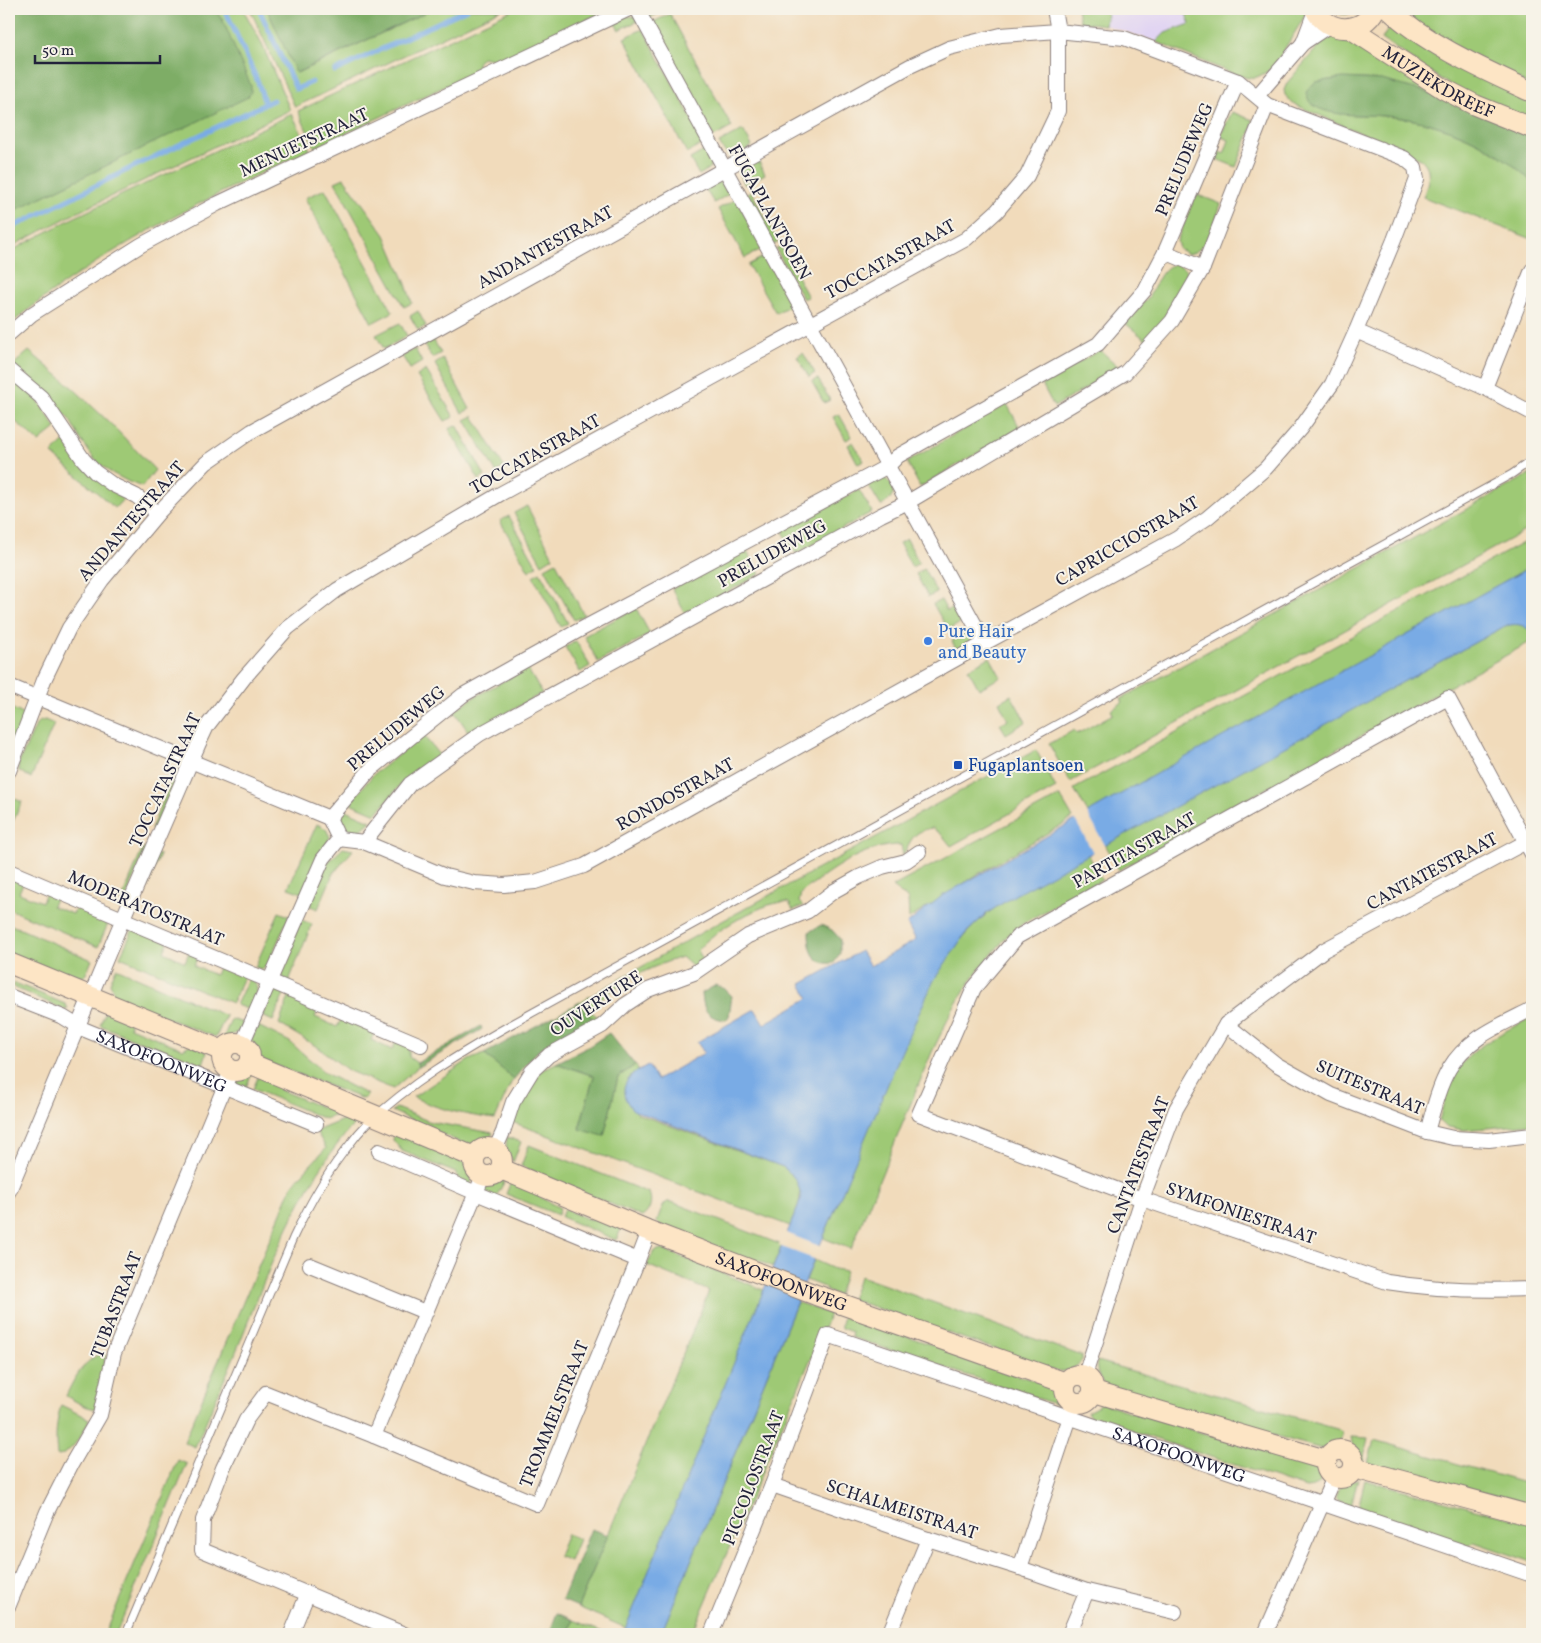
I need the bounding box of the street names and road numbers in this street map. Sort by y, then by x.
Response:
street label: MUZIEKDREEF [1376,41,1498,126]
street label: PRELUDEWEG [1150,99,1221,220]
street label: MENUETSTRAAT [236,102,374,184]
street label: FUGAPLANTSOEN [721,141,816,285]
street label: ANDANTESTRAAT [473,200,619,296]
street label: TOCCATASTRAAT [821,214,961,307]
street label: TOCCATASTRAAT [466,409,606,502]
street label: ANDANTESTRAAT [73,456,192,588]
street label: CAPRICCIOSTRAAT [1051,491,1205,594]
street label: PRELUDEWEG [714,514,832,595]
street label: PRELUDEWEG [342,681,451,778]
street label: TOCCATASTRAAT [124,709,209,852]
street label: RONDOSTRAAT [612,752,740,838]
street label: PARTITASTRAAT [1069,807,1201,896]
street label: CANTATESTRAAT [1363,827,1503,917]
street label: MODERATOSTRAAT [64,865,228,954]
street label: OUVERTURE [546,965,648,1043]
street label: SAXOFOONWEG [92,1024,230,1100]
street label: SUITESTRAAT [1312,1054,1428,1123]
street label: CANTATESTRAAT [1102,1093,1177,1238]
street label: SYMFONIESTRAAT [1162,1177,1319,1252]
street label: SAXOFOONWEG [711,1246,850,1319]
street label: TUBASTRAAT [86,1248,149,1362]
street label: TROMMELSTRAAT [515,1337,596,1492]
street label: PICCOLOSTRAAT [717,1407,792,1549]
street label: SAXOFOONWEG [1108,1422,1249,1490]
street label: SCHALMEISTRAAT [822,1474,981,1547]

